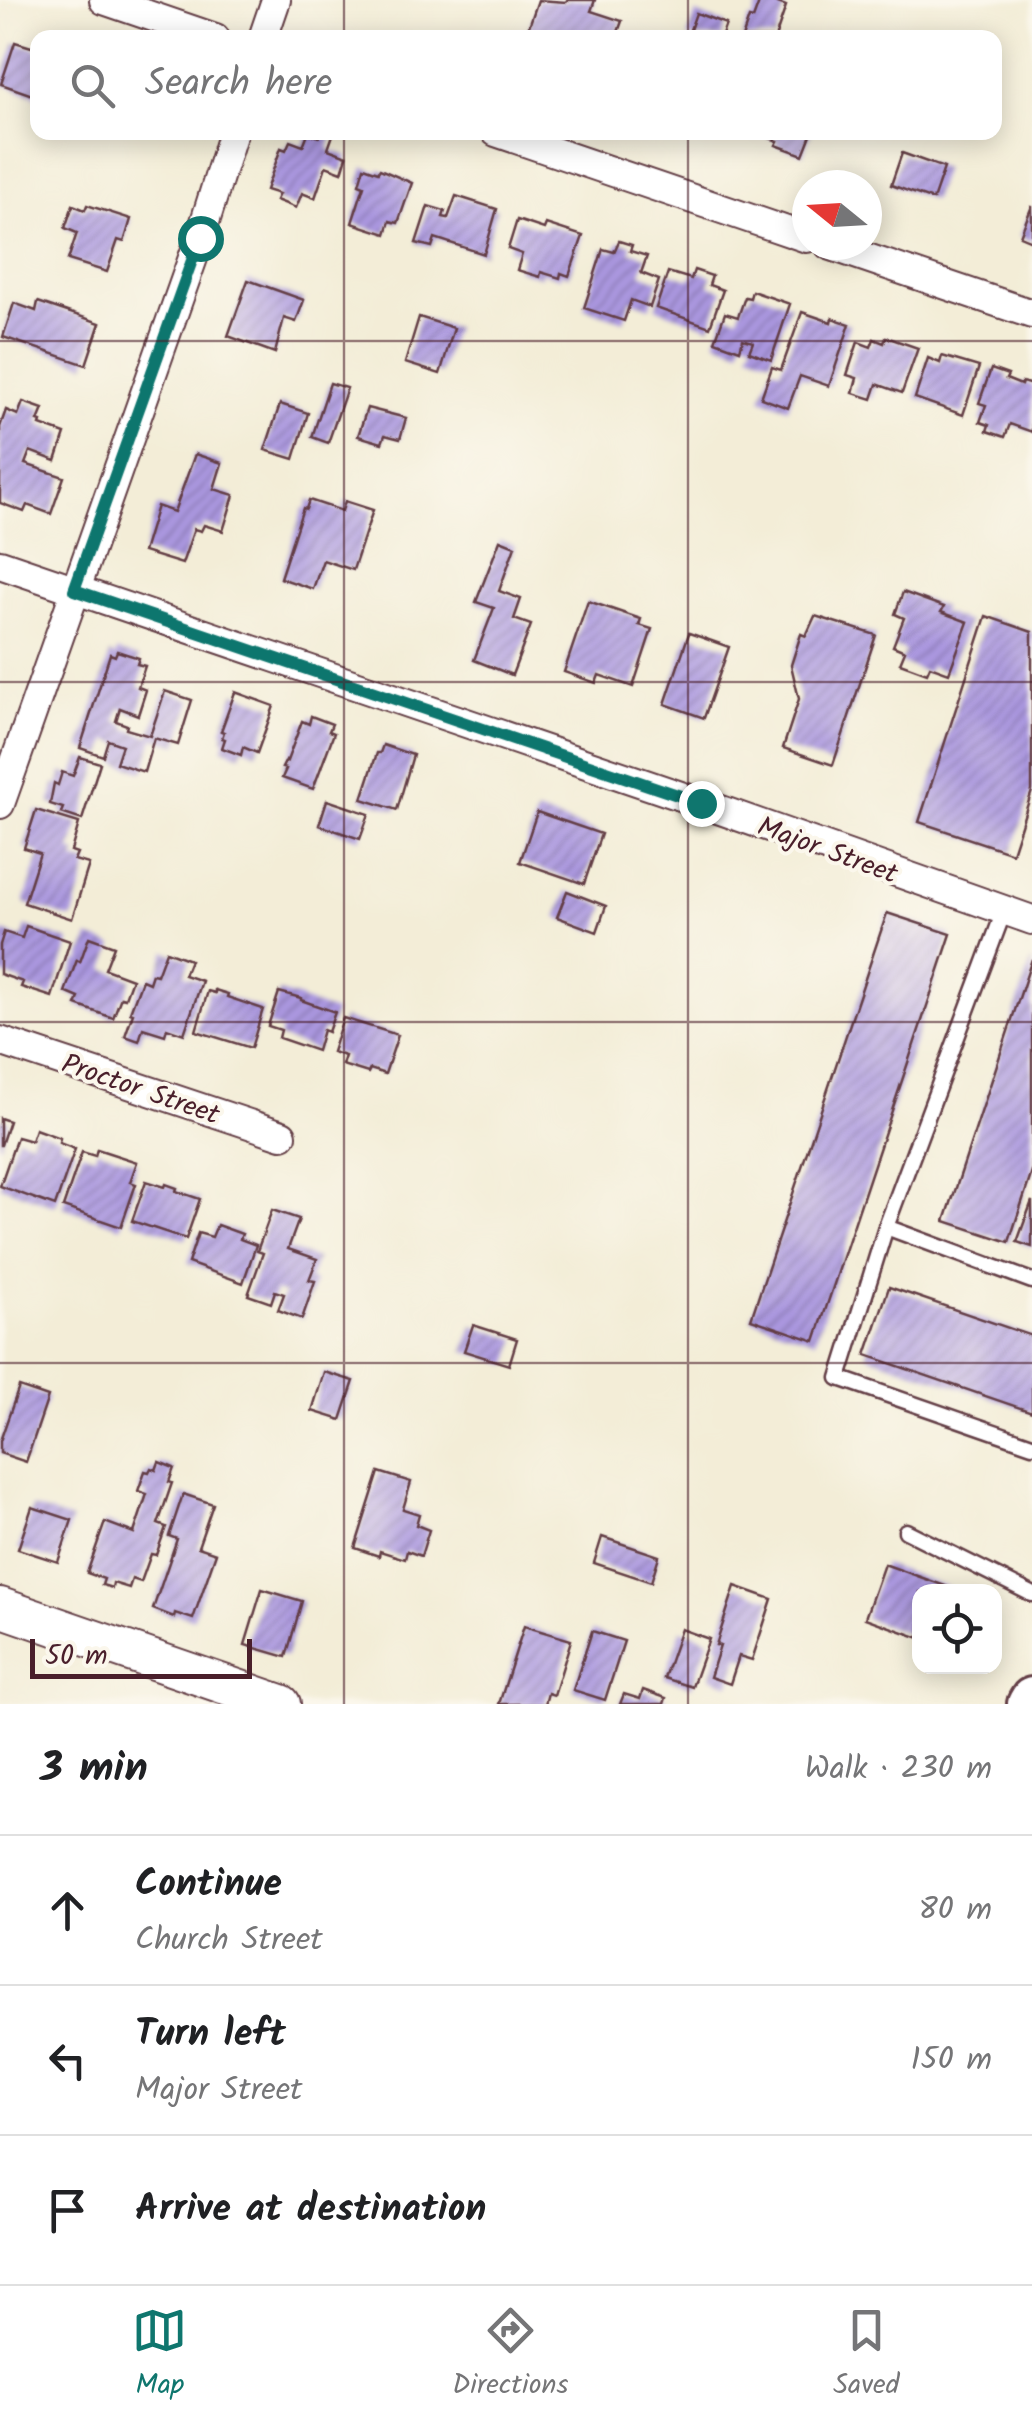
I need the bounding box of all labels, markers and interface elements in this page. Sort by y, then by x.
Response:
search box [30,30,1002,140]
text: Search here [145,55,332,115]
icon: search [65,58,120,113]
north arrow [792,170,882,260]
route start [178,216,224,262]
route end [679,781,725,827]
street label: Major Street [751,805,905,898]
street label: Proctor Street [55,1042,226,1139]
map controls [912,1584,1002,1674]
button: locate [912,1584,1002,1674]
scale bar [30,1634,252,1678]
text: 50 m [45,1634,108,1679]
text: 3 min [40,1736,148,1803]
text: Walk · 230 m [805,1744,992,1795]
text: Continue [135,1855,282,1915]
icon: ahead [40,1883,95,1938]
text: 80 m [918,1885,992,1936]
text: Church Street [135,1915,323,1966]
text: Turn left [135,2005,286,2065]
icon: left [40,2033,95,2088]
text: 150 m [910,2035,992,2086]
text: Major Street [135,2065,302,2116]
text: Arrive at destination [135,2180,486,2240]
icon: arrive [40,2183,95,2238]
tab: Map [132,2303,187,2408]
tab: Directions [452,2303,568,2408]
tab: Saved [833,2303,900,2408]

